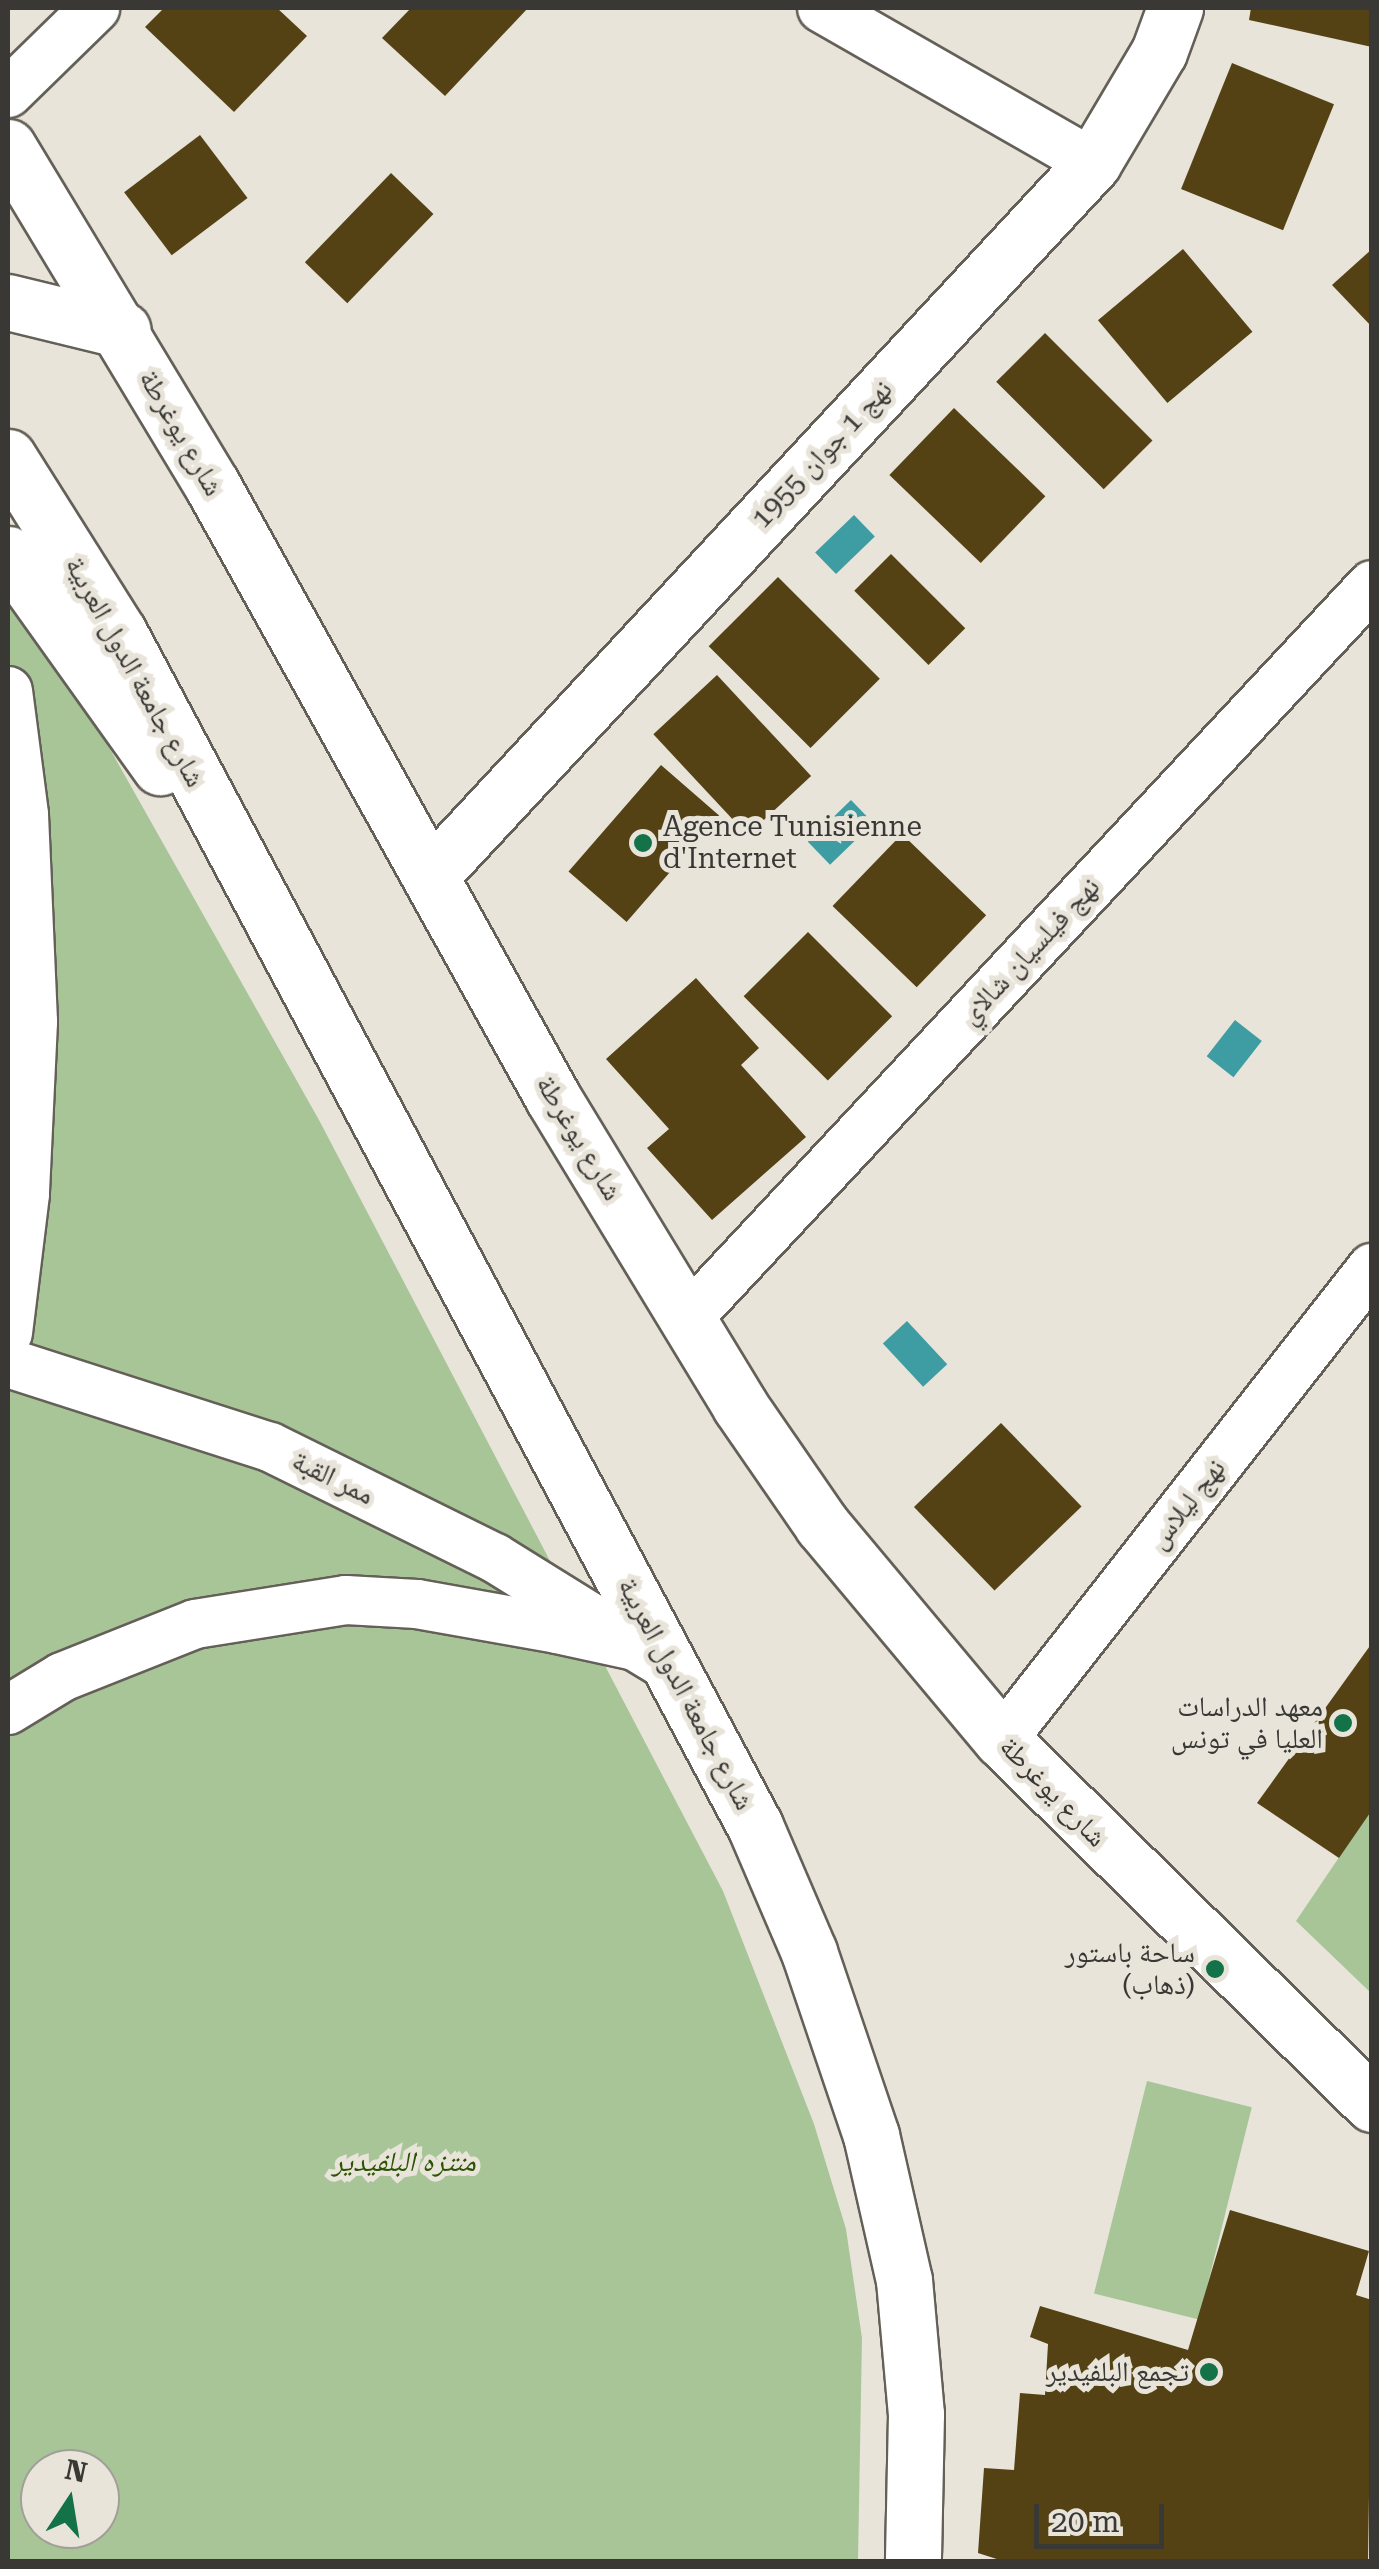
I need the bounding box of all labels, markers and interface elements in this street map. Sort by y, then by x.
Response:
street label: شارع يوغرطة [132,364,230,502]
street label: نهج 1 جوان 1955 [745,373,899,535]
street label: شارع جامعة الدول العربية [58,551,212,793]
place label: Agence Tunisienne d'Internet [663,810,922,876]
marker: Agence Tunisienne d'Internet [632,832,654,854]
street label: نهج فيلسيان شالاي [953,870,1107,1032]
street label: شارع يوغرطة [529,1070,629,1206]
street label: ممر القبة [287,1444,379,1512]
street label: نهج ليلاس [1141,1452,1233,1556]
street label: شارع جامعة الدول العربية [611,1572,761,1816]
place label: معهد الدراسات العليا في تونس [1171,1690,1323,1756]
marker: معهد الدراسات العليا في تونس [1332,1712,1354,1734]
street label: شارع يوغرطة [992,1730,1114,1854]
place label: ساحة باستور (ذهاب) [1065,1936,1195,2002]
marker: ساحة باستور (ذهاب) [1204,1958,1226,1980]
park label: منتزه البلفيدير [332,2145,476,2179]
place label: تجمع البلفيدير [1046,2355,1189,2389]
marker: تجمع البلفيدير [1198,2361,1220,2383]
north arrow [20,2449,120,2549]
text: N [62,2453,90,2490]
scale bar [1039,2484,1169,2546]
text: 20 m [1051,2504,1120,2539]

